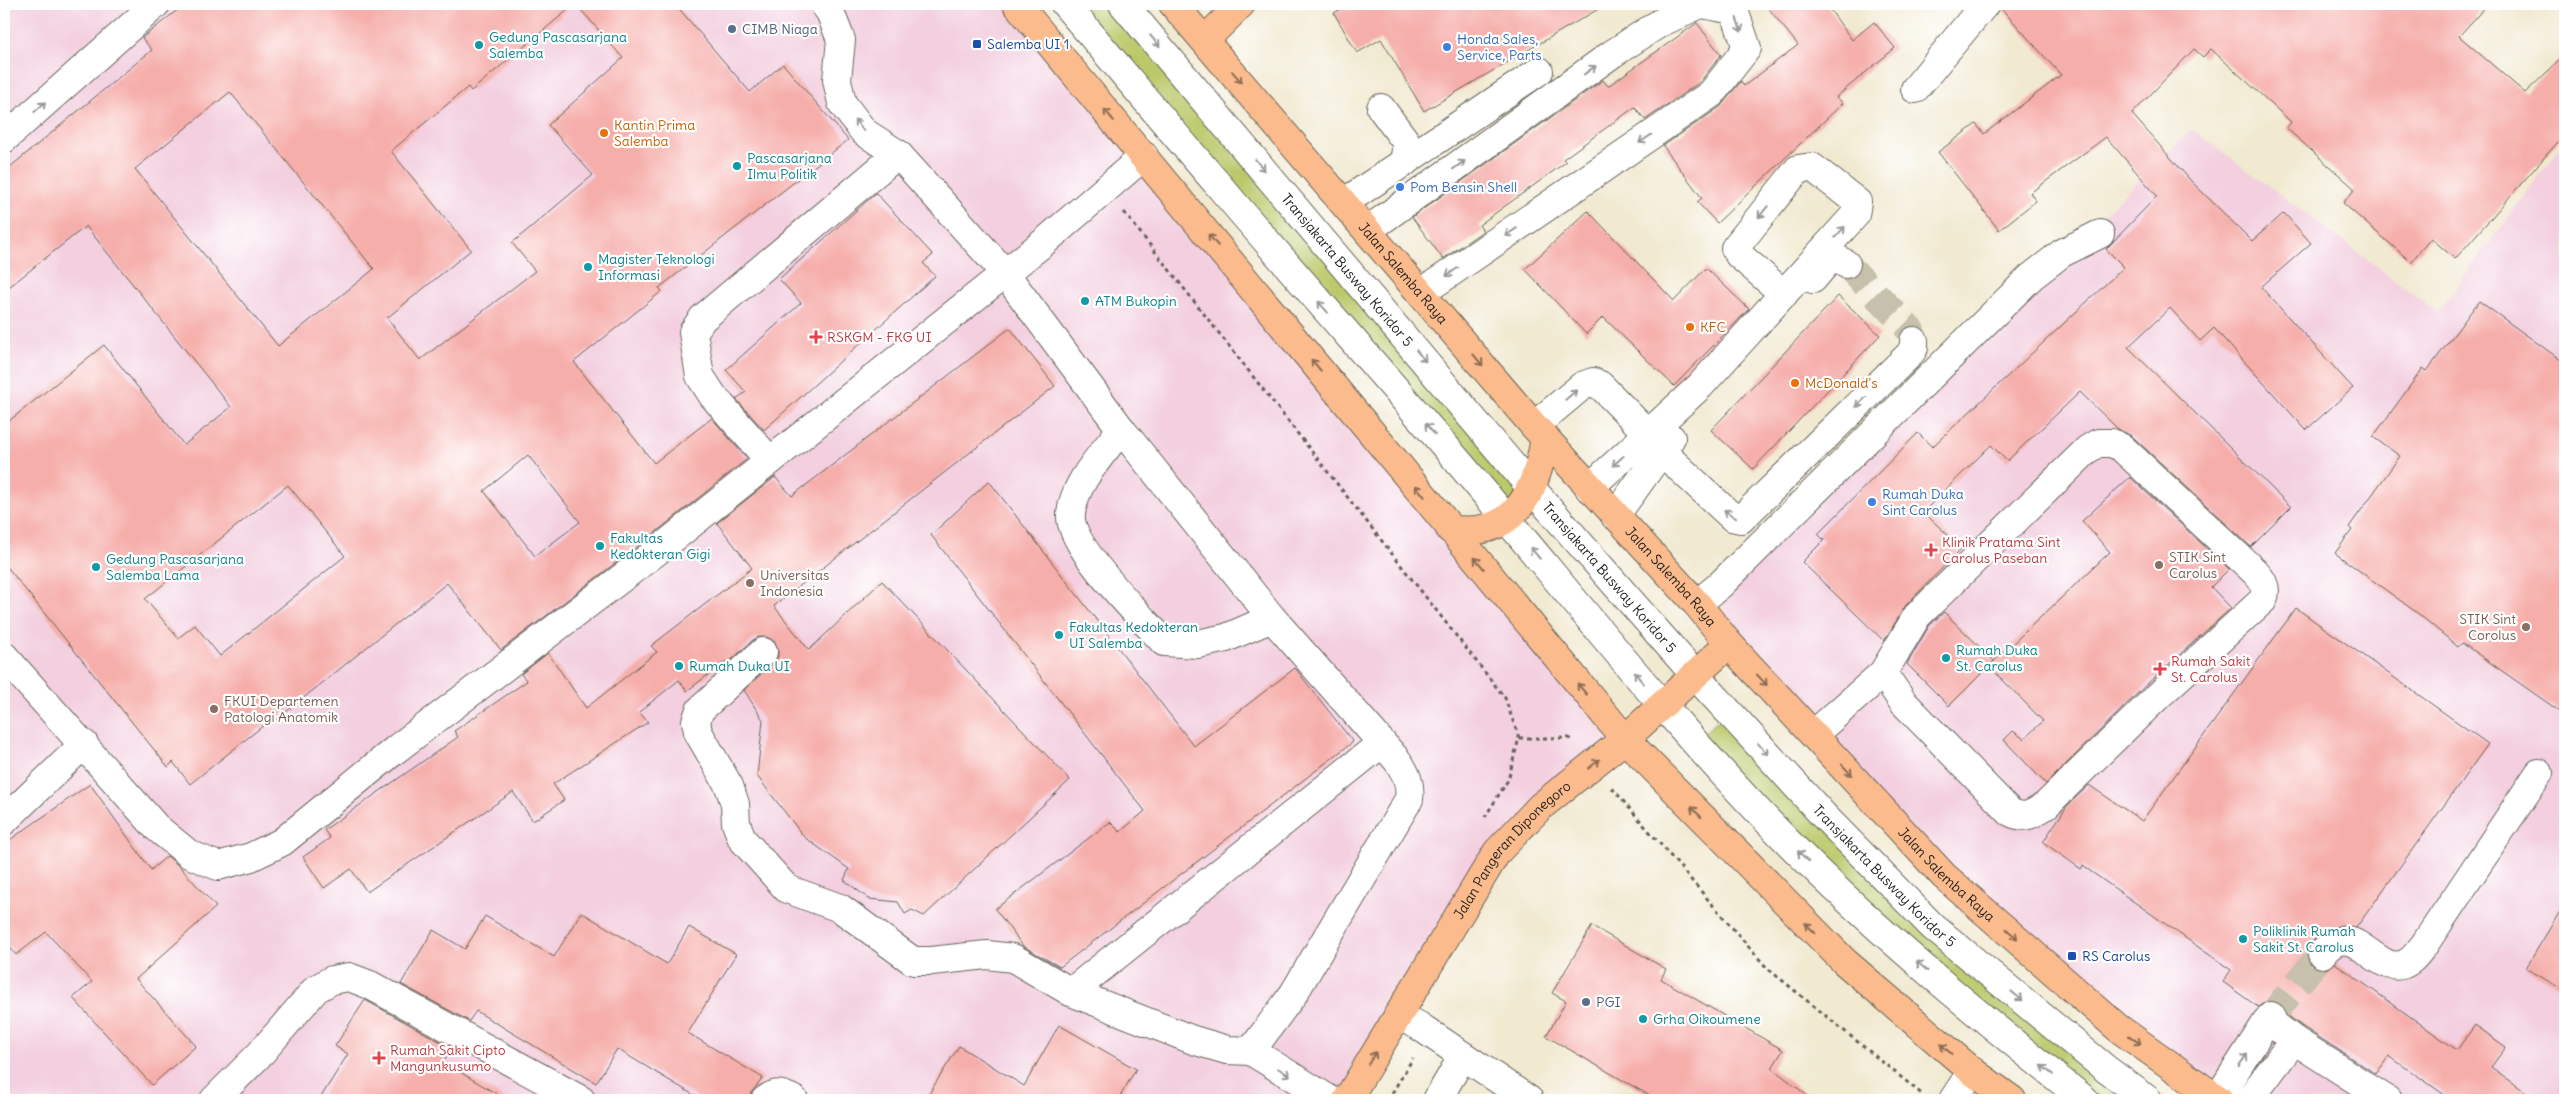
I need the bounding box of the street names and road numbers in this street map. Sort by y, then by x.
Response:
street label: Transjakarta Busway Koridor 5 [1278,190,1417,350]
street label: Jalan Salemba Raya [1355,218,1452,328]
street label: Transjakarta Busway Koridor 5 [1539,498,1680,657]
street label: Jalan Salemba Raya [1622,523,1721,630]
street label: Jalan Pangeran Diponegoro [1450,777,1575,922]
street label: Transjakarta Busway Koridor 5 [1809,801,1960,951]
street label: Jalan Salemba Raya [1894,823,1999,925]

